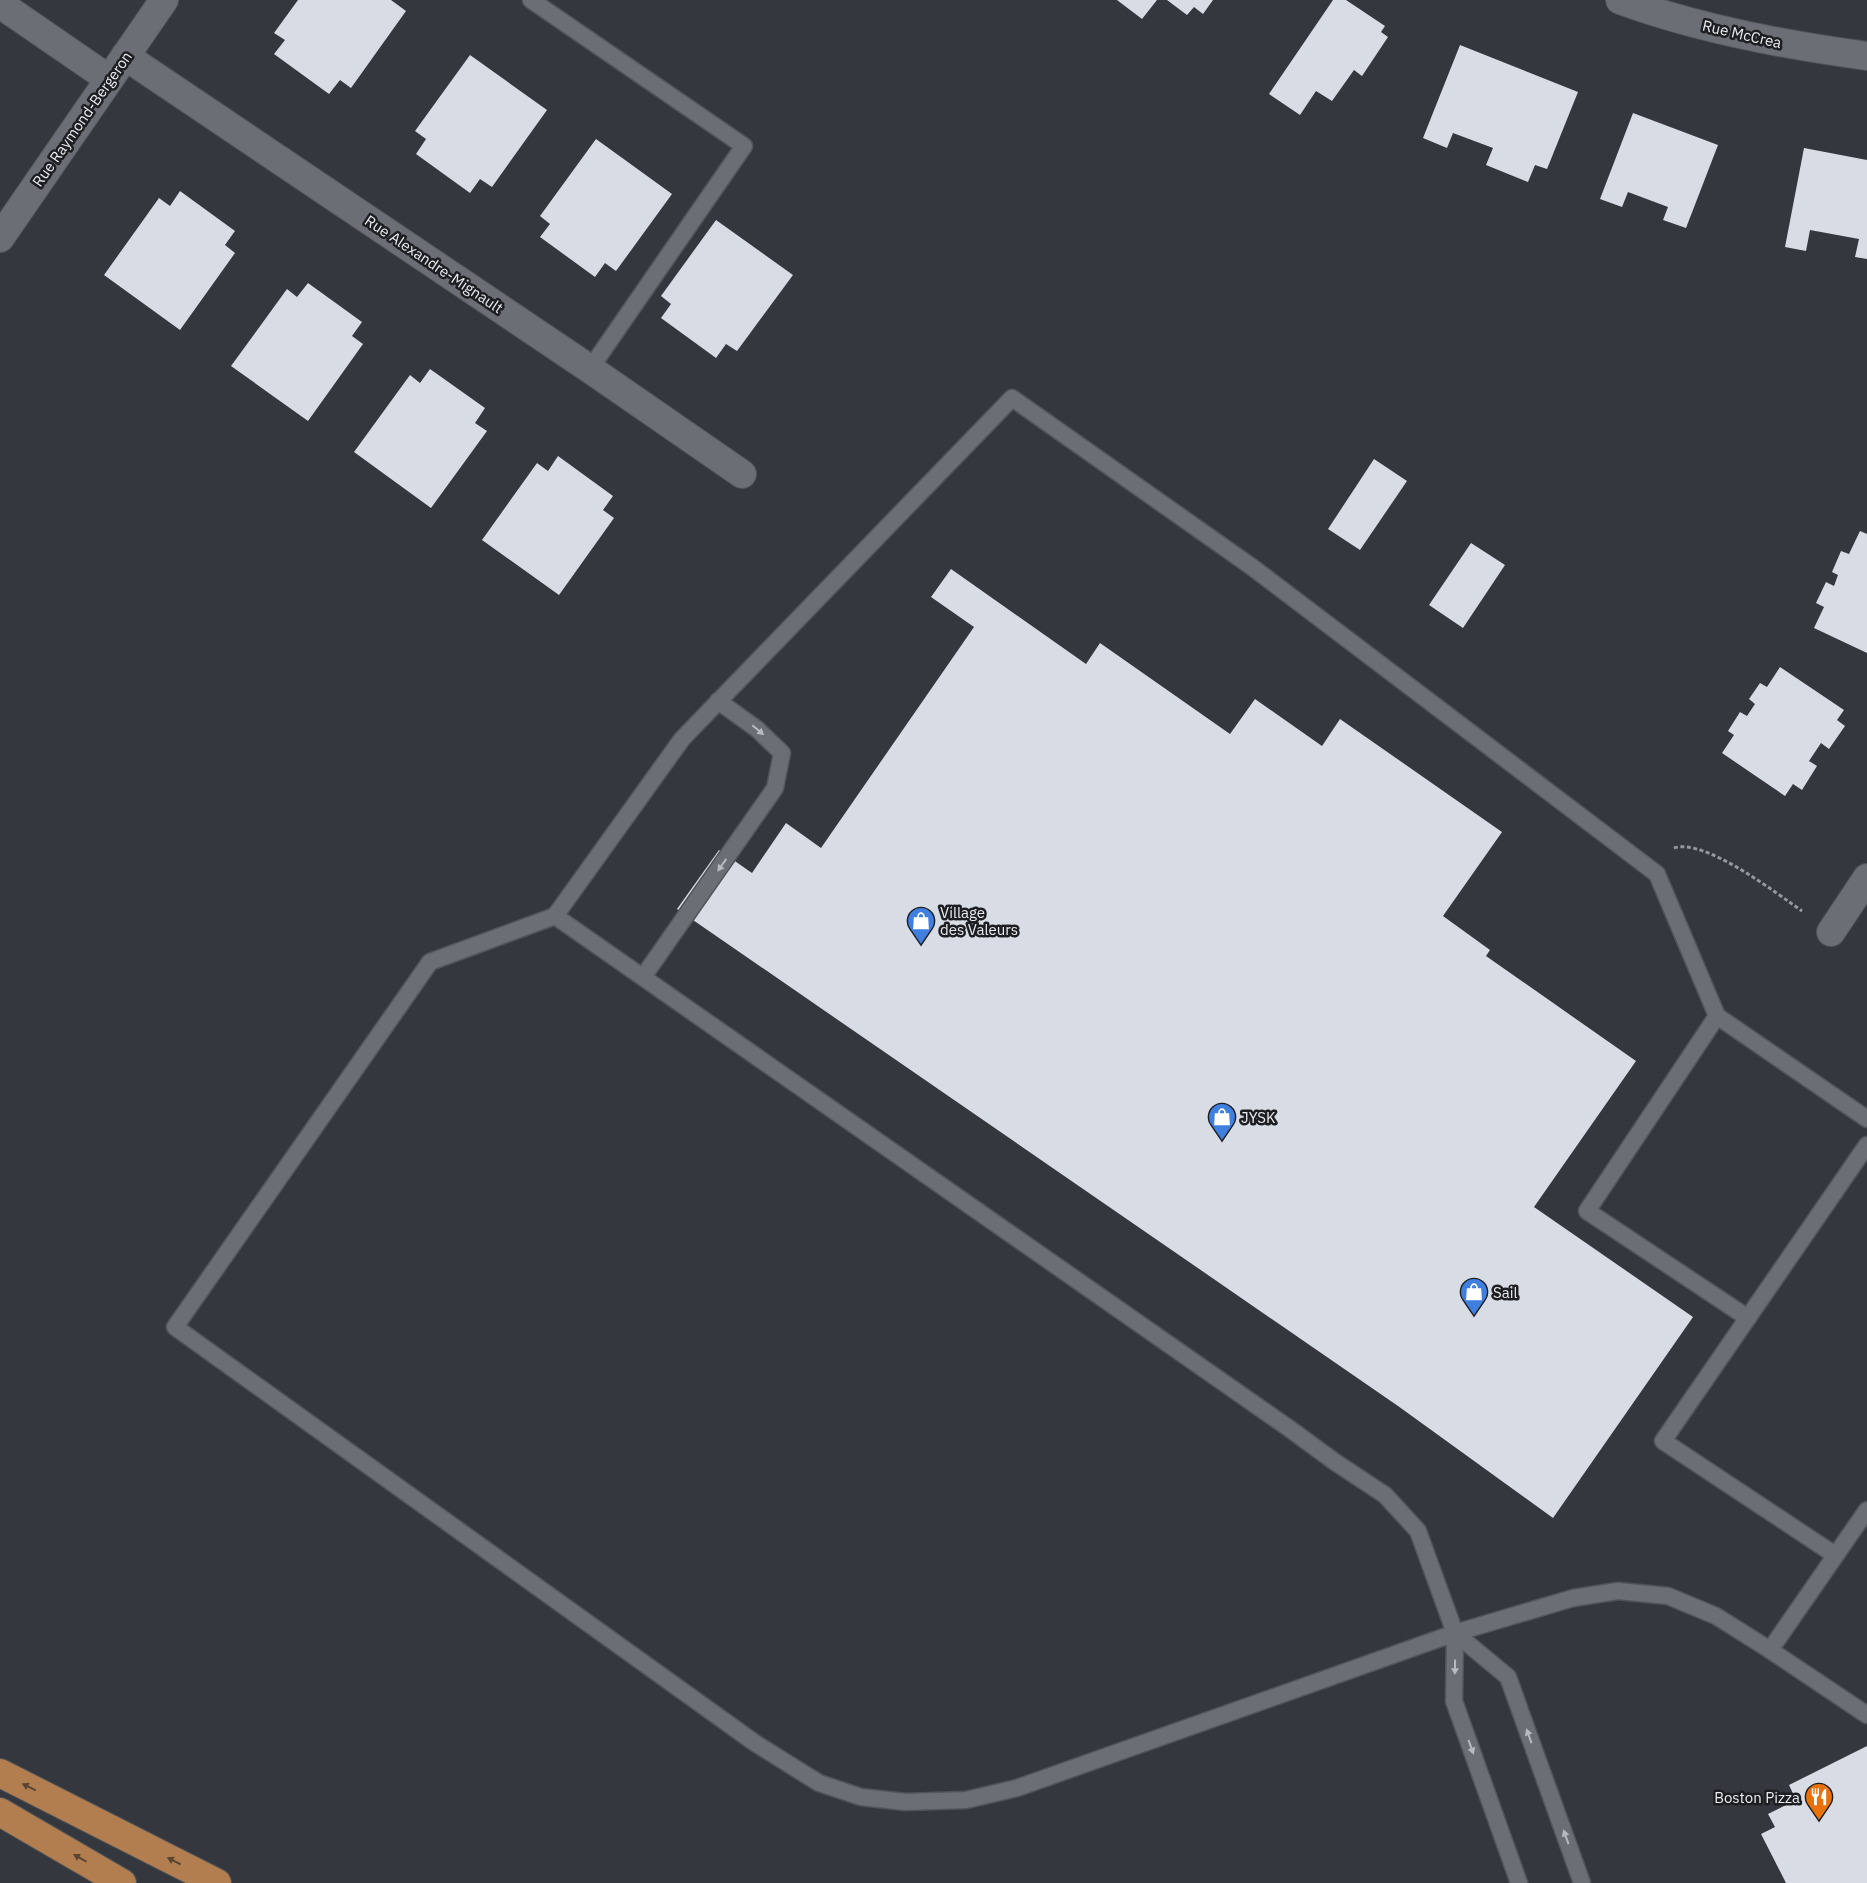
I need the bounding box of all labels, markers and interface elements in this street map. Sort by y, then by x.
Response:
street label: Rue McCrea [1701,16,1783,52]
street label: Rue Raymond-Bergeron [28,48,136,190]
street label: Rue Alexandre-Mignault [361,211,507,317]
one-way arrow [751,724,763,736]
one-way arrow [717,858,727,871]
place label: Village des Valeurs [940,903,1018,939]
shop icon: Village des Valeurs [906,906,936,945]
shop icon: JYSK [1207,1102,1237,1141]
place label: JYSK [1241,1108,1276,1127]
shop icon: Sail [1459,1277,1489,1316]
place label: Sail [1493,1283,1518,1302]
one-way arrow [1451,1659,1459,1675]
one-way arrow [1525,1728,1532,1743]
one-way arrow [1468,1740,1475,1755]
restaurant icon: Boston Pizza [1804,1782,1834,1821]
one-way arrow [22,1783,36,1791]
place label: Boston Pizza [1714,1788,1800,1807]
one-way arrow [1561,1829,1569,1844]
one-way arrow [73,1854,86,1863]
one-way arrow [167,1857,181,1865]

